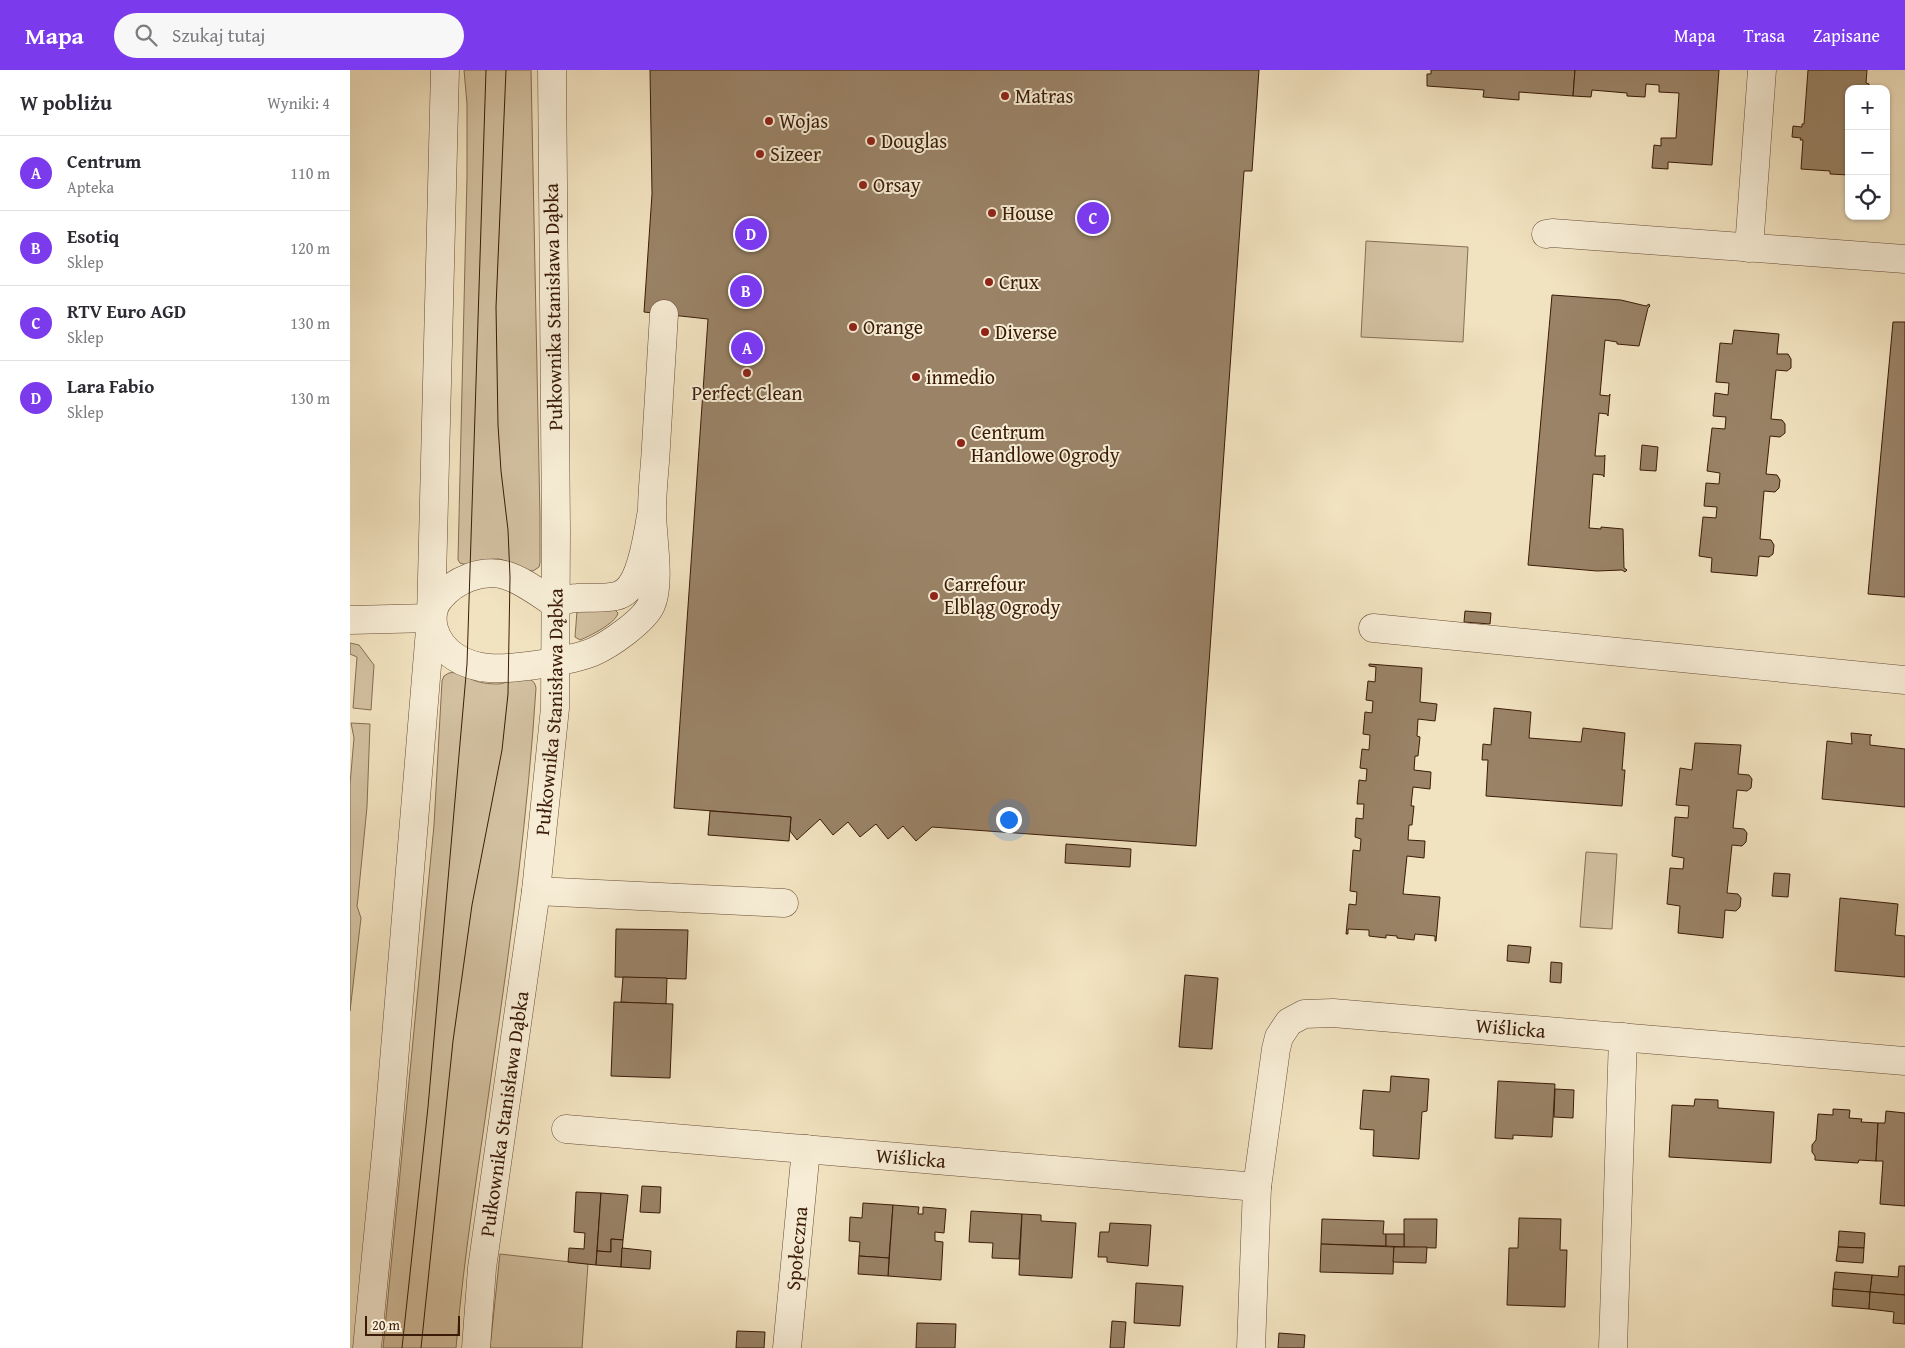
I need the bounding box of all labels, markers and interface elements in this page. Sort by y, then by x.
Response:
search box [114,13,464,58]
text: Mapa [25,18,84,53]
icon: search [132,21,160,49]
text: Szukaj tutaj [172,21,265,49]
text: Mapa [1674,22,1715,49]
text: Trasa [1743,22,1785,49]
text: Zapisane [1813,22,1880,49]
place label: Matras [1015,81,1073,110]
map controls [1845,85,1890,220]
button: + [1845,85,1890,130]
text: W pobliżu [20,87,112,118]
marker: Matras [999,90,1011,102]
text: Wyniki: 4 [267,91,330,115]
place label: Wojas [779,106,828,135]
marker: Wojas [763,115,775,127]
place label: Douglas [881,126,947,155]
button: − [1845,130,1890,175]
marker: Douglas [865,135,877,147]
place label: Sizeer [770,139,821,168]
text: Centrum [67,147,141,175]
marker: Sizeer [754,148,766,160]
text: A [31,161,41,185]
text: 110 m [290,161,330,185]
place label: Orsay [873,170,921,199]
text: Apteka [67,175,114,199]
button: locate [1845,175,1890,220]
marker: Orsay [857,179,869,191]
street label: Pułkownika Stanisława Dąbka [536,182,569,431]
place label: House [1002,198,1054,227]
pin: C [1077,199,1109,237]
marker: House [986,207,998,219]
pin: D [735,215,767,253]
text: Esotiq [67,222,119,250]
text: B [31,236,41,260]
text: 120 m [290,236,330,260]
text: Sklep [67,250,104,274]
place label: Crux [999,267,1040,296]
pin: B [730,272,762,310]
marker: Crux [983,276,995,288]
text: RTV Euro AGD [67,297,186,325]
text: C [31,311,41,335]
text: 130 m [290,311,330,335]
place label: Orange [863,312,923,341]
place label: Diverse [995,317,1057,346]
marker: Orange [847,321,859,333]
text: Sklep [67,325,104,349]
marker: Diverse [979,326,991,338]
pin: A [731,329,763,367]
place label: inmedio [926,362,995,391]
marker: Perfect Clean [741,367,753,379]
marker: inmedio [910,371,922,383]
text: Lara Fabio [67,372,154,400]
place label: Perfect Clean [691,378,803,407]
text: D [31,386,41,410]
text: 130 m [290,386,330,410]
text: Sklep [67,400,104,424]
place label: Centrum Handlowe Ogrody [971,417,1120,469]
marker: Centrum Handlowe Ogrody [955,437,967,449]
place label: Carrefour Elbląg Ogrody [944,569,1060,621]
street label: Pułkownika Stanisława Dąbka [527,588,570,837]
marker: Carrefour Elbląg Ogrody [928,590,940,602]
your location [996,807,1022,833]
street label: Pułkownika Stanisława Dąbka [472,989,536,1238]
street label: Wiślicka [1474,1010,1547,1045]
street label: Wiślicka [875,1140,947,1175]
street label: Społeczna [778,1205,815,1292]
scale bar [365,1313,460,1336]
text: 20 m [372,1315,400,1335]

